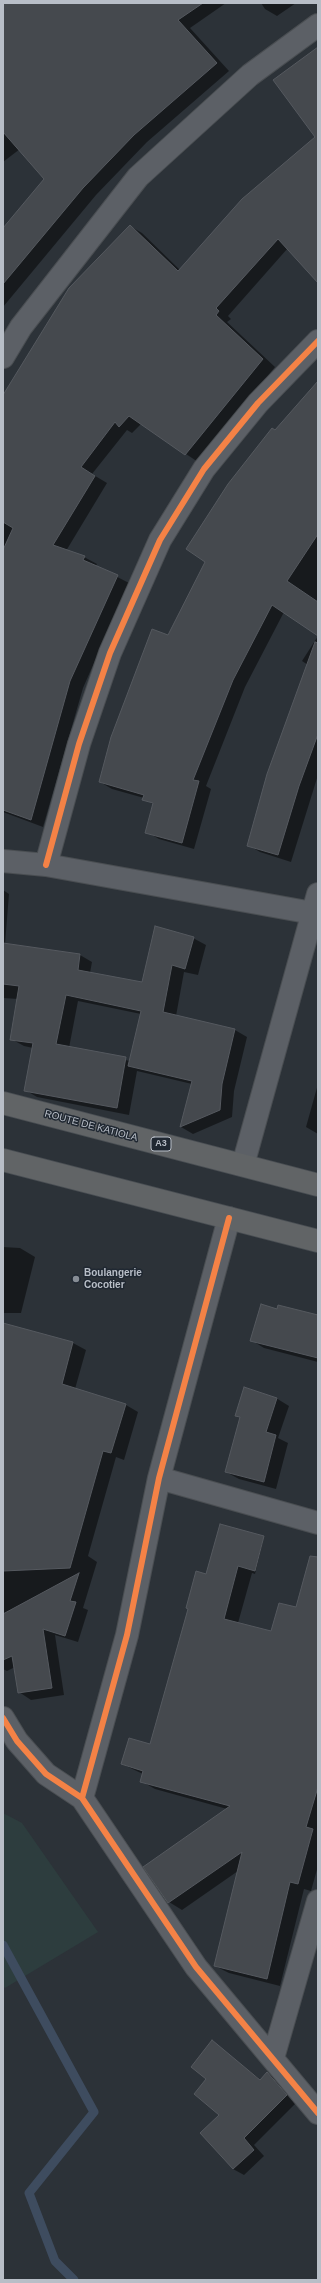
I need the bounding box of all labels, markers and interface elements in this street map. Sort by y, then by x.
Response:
street label: ROUTE DE KATIOLA [43,1108,139,1144]
road number: A3 [151,1137,171,1151]
place label: Boulangerie Cocotier [84,1267,142,1290]
marker: Boulangerie Cocotier [71,1274,81,1284]

